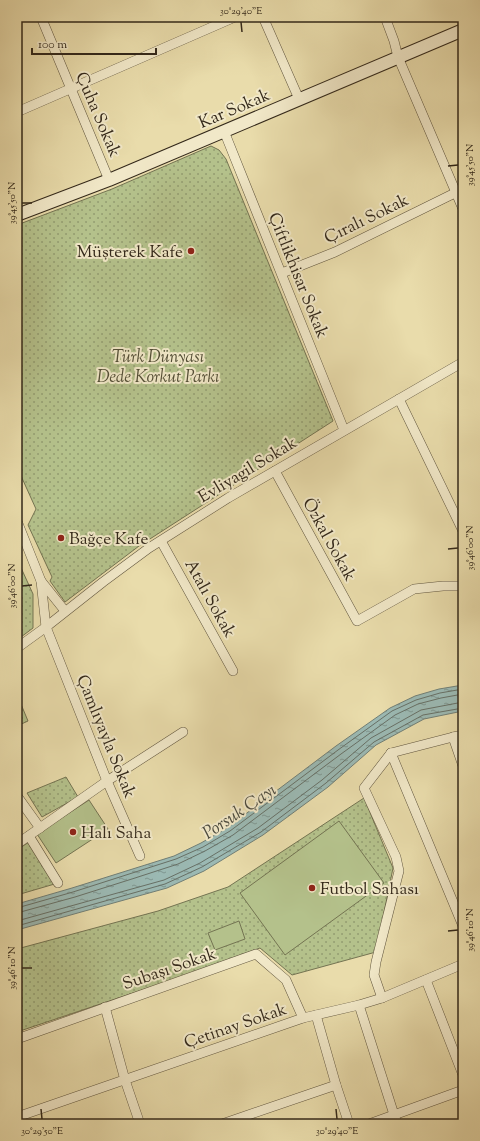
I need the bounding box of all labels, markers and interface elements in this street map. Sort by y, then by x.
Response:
text: 30°29'40"E [220,4,262,19]
scale bar [32,30,156,56]
text: 100 m [38,36,67,54]
street label: Çuha Sokak [68,68,126,161]
street label: Kar Sokak [195,84,274,136]
text: 39°45'50"N [463,144,478,186]
text: 39°45'50"N [5,182,20,224]
street label: Çıralı Sokak [321,189,413,251]
street label: Çiftlikhisar Sokak [261,209,333,342]
place label: Müşterek Kafe [77,241,183,265]
marker: Müşterek Kafe [186,246,196,256]
park label: Türk Dünyası Dede Korkut Parkı [97,346,219,390]
street label: Evliyagil Sokak [194,432,302,510]
street label: Özkal Sokak [295,494,361,586]
text: 39°46'00"N [463,525,478,571]
place label: Bağçe Kafe [69,528,148,552]
marker: Bağçe Kafe [56,533,66,543]
street label: Atalı Sokak [178,555,241,642]
text: 39°46'00"N [5,563,20,609]
street label: Çamlıyayla Sokak [69,671,141,802]
water label: Porsuk Çayı [198,778,282,847]
place label: Halı Saha [81,822,151,846]
marker: Halı Saha [68,827,78,837]
place label: Futbol Sahası [320,878,419,902]
marker: Futbol Sahası [307,883,317,893]
text: 39°46'10"N [463,908,478,952]
street label: Subaşı Sokak [120,943,220,997]
text: 39°46'10"N [5,946,20,990]
street label: Çetinay Sokak [181,998,290,1056]
text: 30°29'50"E [21,1124,63,1139]
text: 30°29'40"E [316,1124,358,1139]

